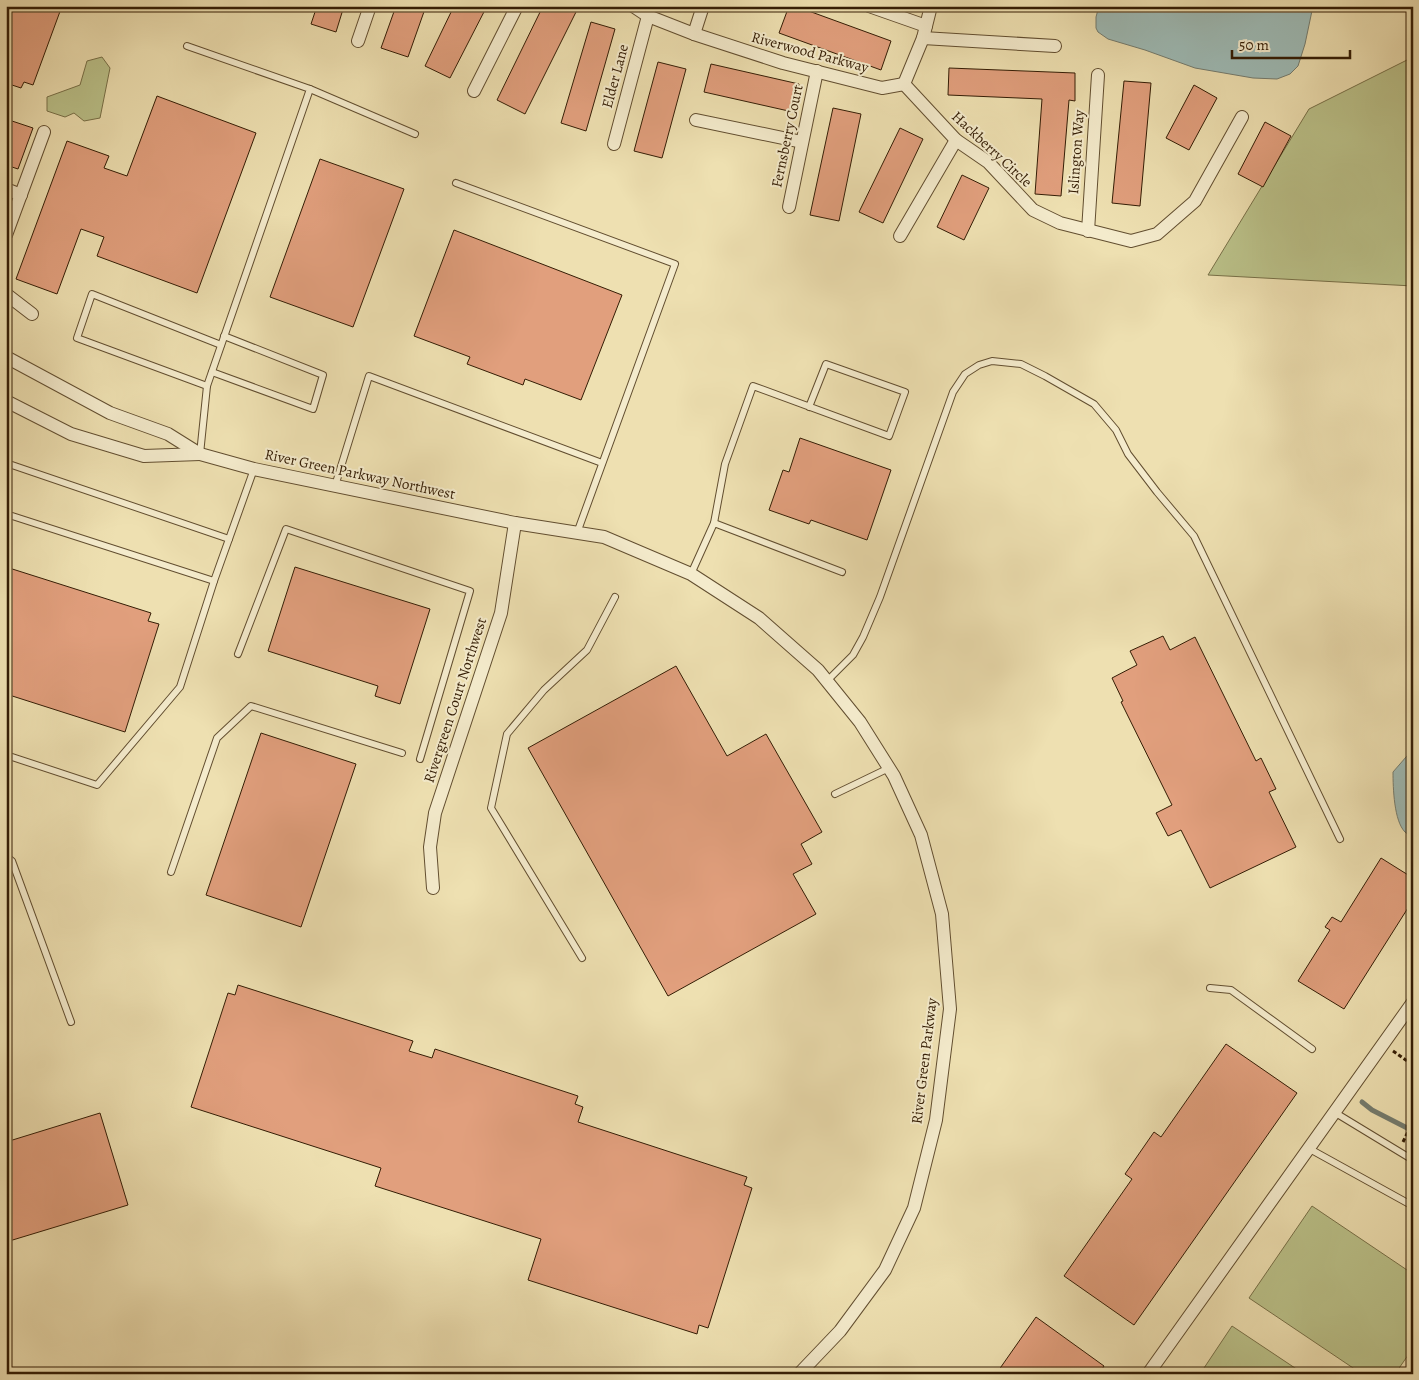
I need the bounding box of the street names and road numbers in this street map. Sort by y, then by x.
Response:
street label: Riverwood Parkway [749,27,871,77]
street label: Elder Lane [597,41,633,110]
street label: Fernsberry Court [766,83,808,189]
street label: Hackberry Circle [947,106,1037,192]
street label: Islington Way [1063,109,1089,195]
street label: River Green Parkway Northwest [263,444,457,504]
street label: Rivergreen Court Northwest [419,615,491,785]
street label: River Green Parkway [906,996,942,1125]

